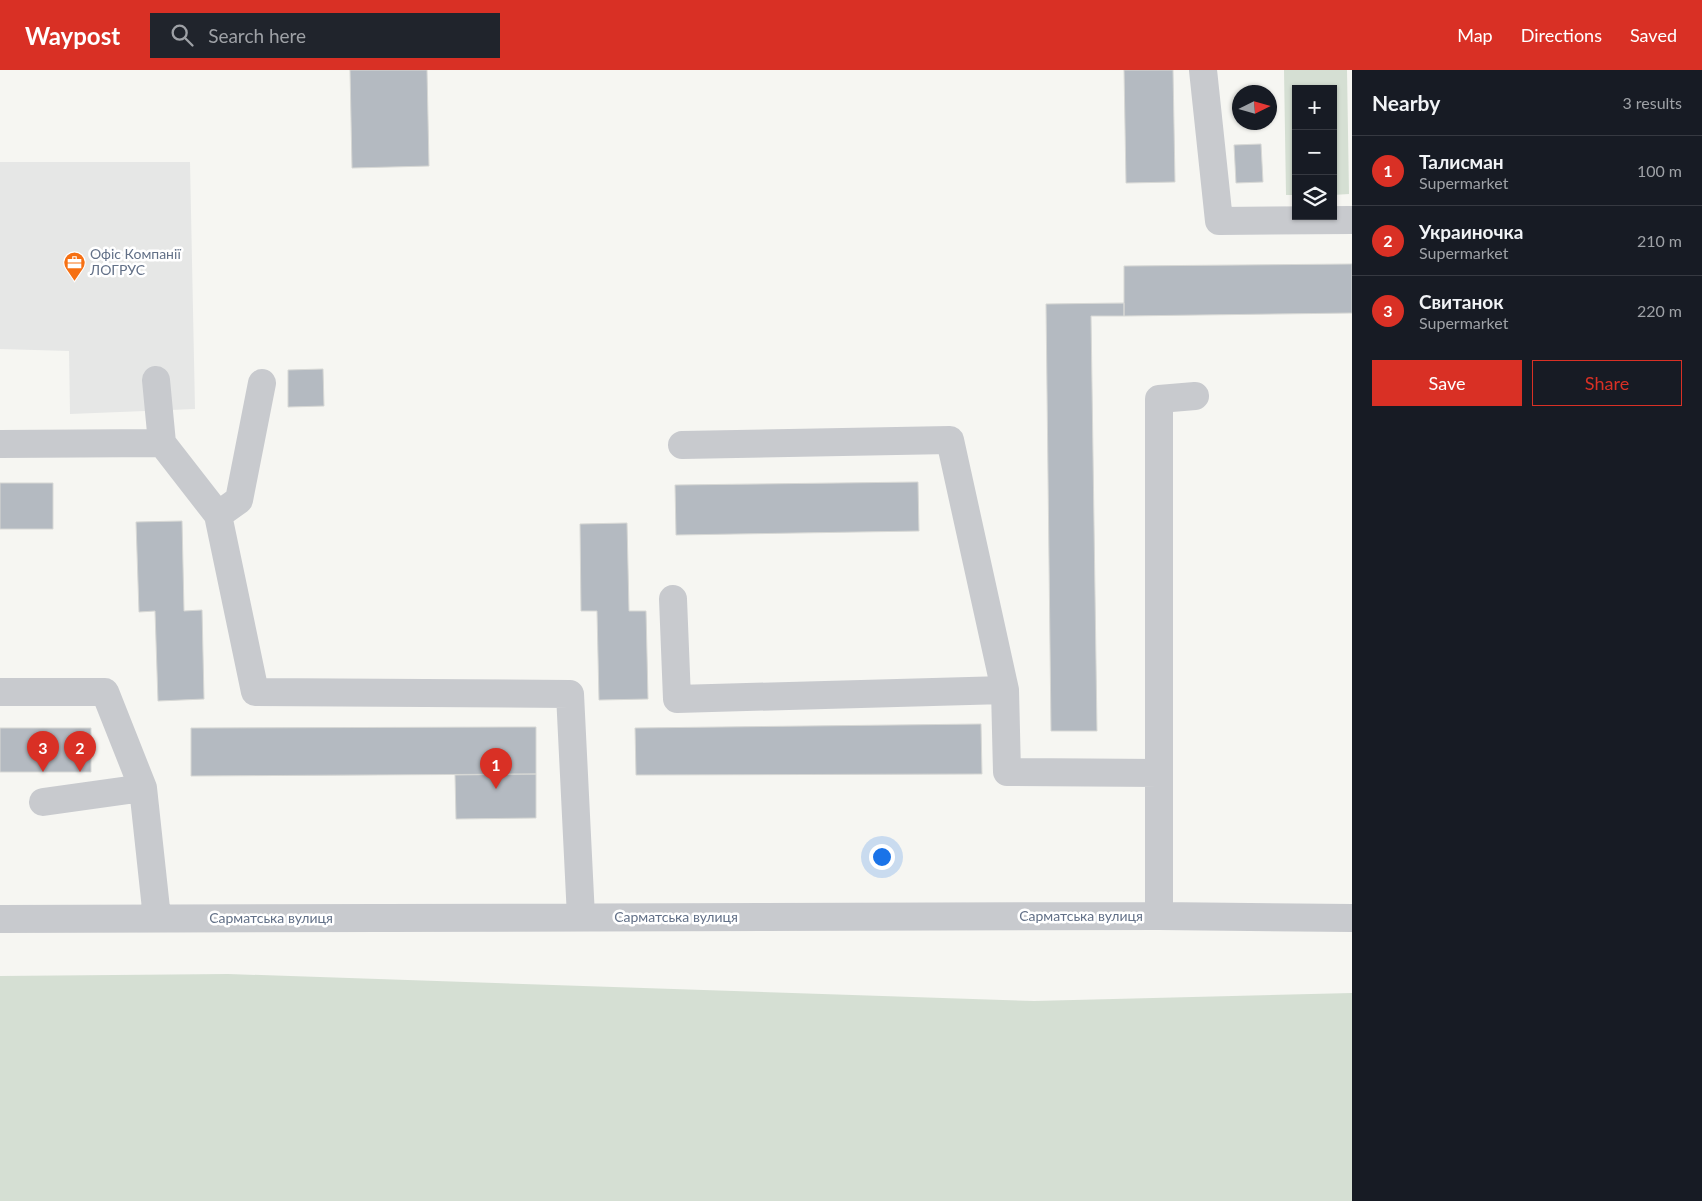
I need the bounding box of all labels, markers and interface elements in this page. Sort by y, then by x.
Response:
search box [150,13,500,58]
text: Waypost [25,21,120,50]
icon: search [168,21,196,49]
text: Search here [208,24,306,47]
text: Map [1457,24,1493,46]
text: Directions [1521,24,1602,46]
text: Saved [1630,24,1677,46]
north arrow [1232,85,1277,130]
map controls [1292,85,1337,220]
button: + [1292,85,1337,130]
text: Nearby [1372,90,1440,115]
text: 3 results [1622,93,1682,112]
button: − [1292,130,1337,175]
text: Талисман [1419,150,1504,173]
text: 1 [1383,161,1393,180]
text: 100 m [1637,161,1682,180]
text: Supermarket [1419,173,1508,192]
button: layers [1292,175,1337,220]
text: Украиночка [1419,220,1523,243]
text: 2 [1383,231,1393,250]
text: 210 m [1637,231,1682,250]
text: Supermarket [1419,243,1508,262]
place label: Офіс Компанії ЛОГРУС [89,245,181,278]
office icon: Офіс Компанії ЛОГРУС [62,250,86,281]
text: Свитанок [1419,290,1504,313]
text: 3 [1383,301,1393,320]
text: 220 m [1637,301,1682,320]
text: Supermarket [1419,313,1508,332]
button: Save [1372,360,1522,406]
button: Share [1532,360,1682,406]
pin: 3 [27,731,59,772]
pin: 2 [64,731,96,772]
pin: 1 [480,748,512,789]
your location [869,844,895,870]
street label: Сарматська вулиця [1019,907,1143,924]
street label: Сарматська вулиця [614,908,738,925]
street label: Сарматська вулиця [209,909,333,926]

